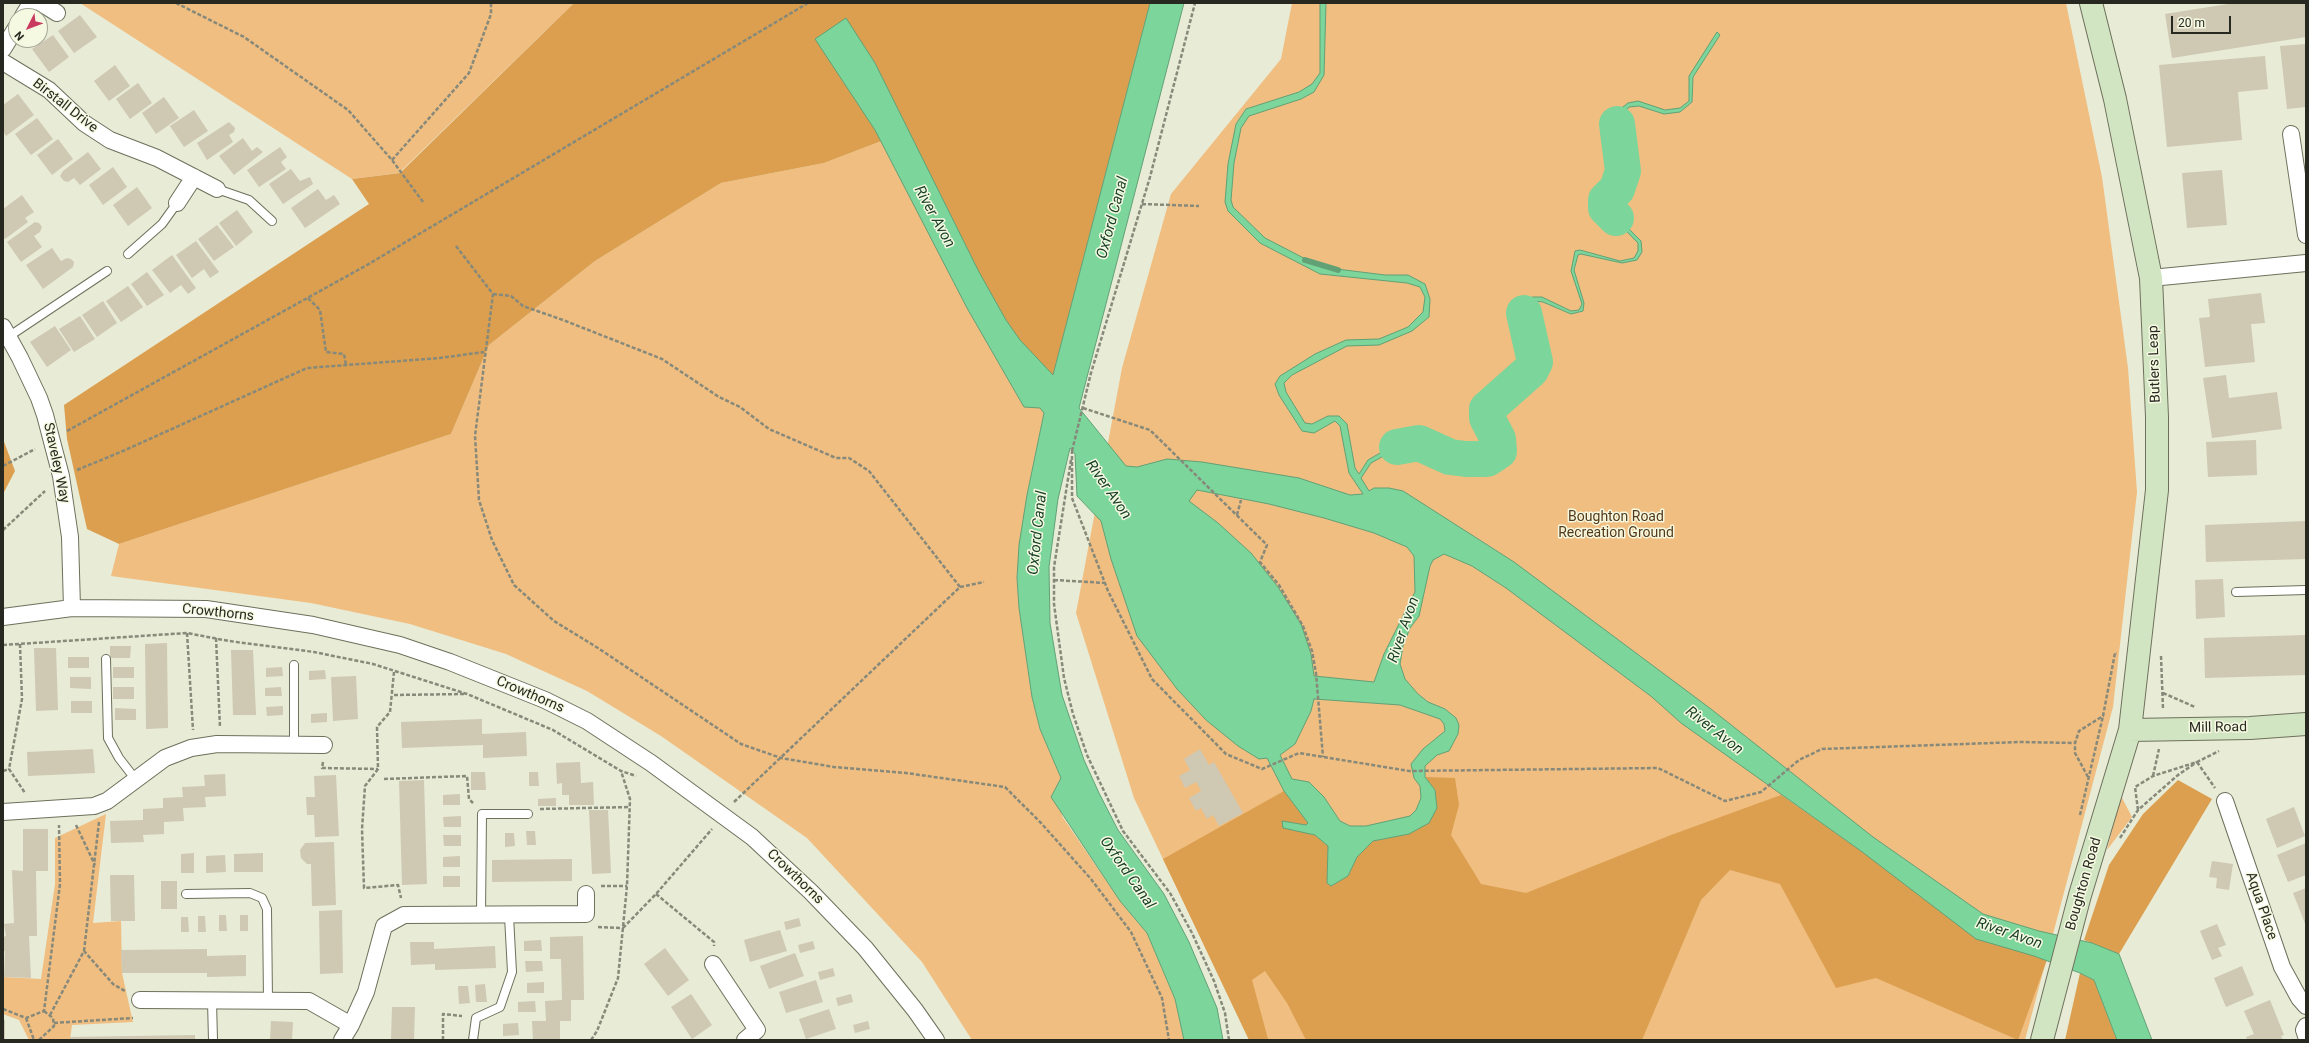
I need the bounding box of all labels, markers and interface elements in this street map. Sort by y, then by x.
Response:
north arrow [8,8,48,48]
scale bar [2173,8,2233,34]
text: 20 m [2178,16,2205,30]
text: N [12,28,27,43]
street label: Birstall Drive [29,75,101,137]
water label: Oxford Canal [1093,175,1133,261]
water label: River Avon [910,183,958,251]
street label: Butlers Leap [2145,325,2165,403]
street label: Staveley Way [39,421,73,505]
water label: River Avon [1081,457,1135,523]
water label: Oxford Canal [1025,490,1051,576]
park label: Boughton Road Recreation Ground [1558,509,1674,542]
water label: River Avon [1384,595,1424,665]
street label: Crowthorns [181,601,255,625]
street label: Crowthorns [493,673,567,717]
water label: River Avon [1682,703,1746,759]
street label: Mill Road [2189,719,2247,737]
water label: Oxford Canal [1095,833,1159,913]
street label: Boughton Road [2063,836,2105,932]
street label: Crowthorns [763,846,827,908]
street label: Aqua Place [2242,870,2280,942]
water label: River Avon [1974,914,2044,954]

